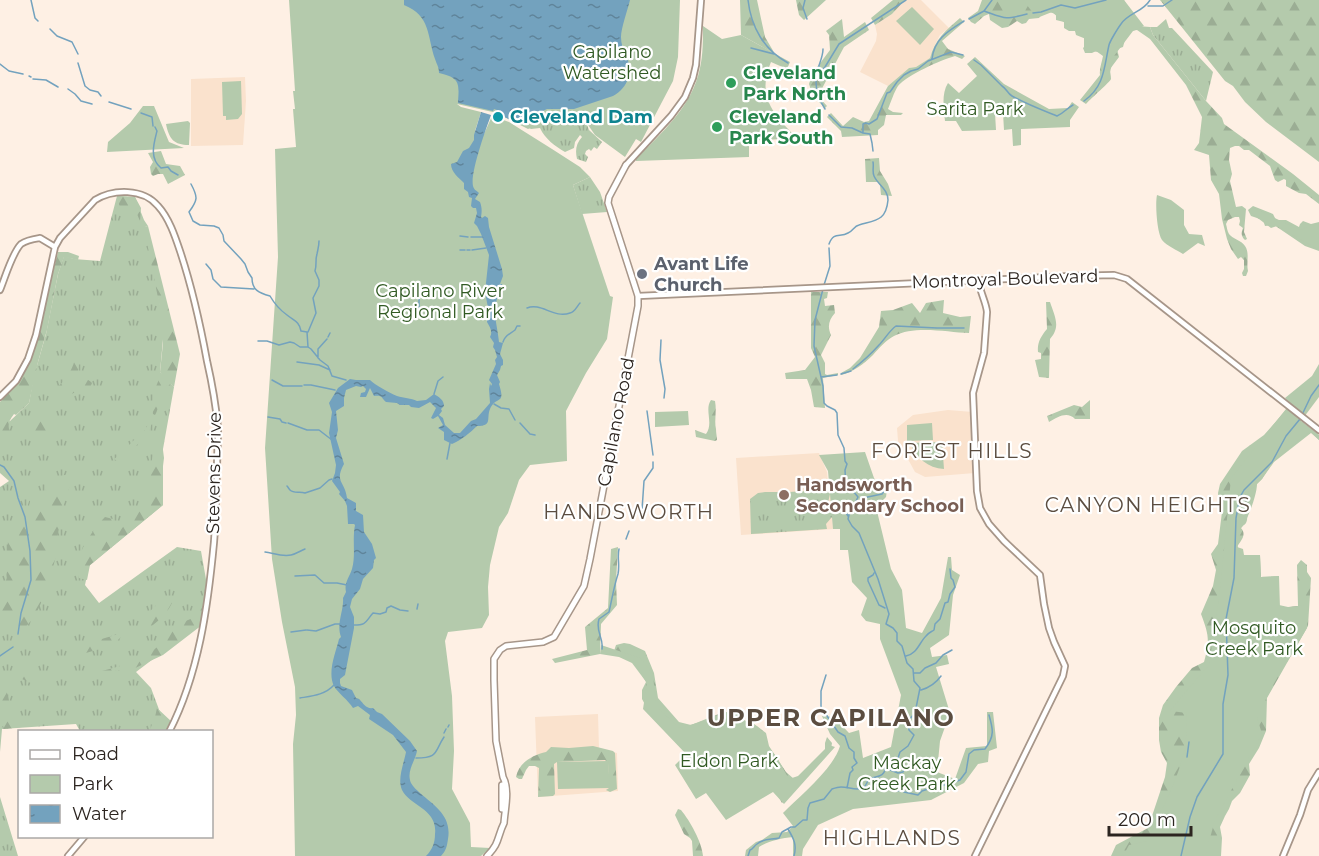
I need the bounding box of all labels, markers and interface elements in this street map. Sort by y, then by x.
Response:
park label: Capilano Watershed [563,41,661,84]
place label: Cleveland Park North [743,62,846,105]
marker: Cleveland Park North [724,76,738,90]
park label: Sarita Park [927,98,1024,120]
place label: Cleveland Dam [510,106,653,128]
place label: Cleveland Park South [729,106,834,149]
marker: Cleveland Dam [491,110,505,124]
marker: Cleveland Park South [710,120,724,134]
place label: Avant Life Church [653,253,749,296]
street label: Montroyal Boulevard [911,265,1099,293]
marker: Avant Life Church [635,267,649,281]
park label: Capilano River Regional Park [375,280,505,323]
street label: Capilano Road [593,356,639,488]
street label: Stevens Drive [202,412,226,534]
district label: FOREST HILLS [871,439,1033,463]
place label: Handsworth Secondary School [796,474,964,517]
marker: Handsworth Secondary School [777,488,791,502]
district label: CANYON HEIGHTS [1045,493,1251,517]
district label: HANDSWORTH [543,500,715,524]
park label: Mosquito Creek Park [1205,617,1303,660]
district label: UPPER CAPILANO [707,703,955,732]
legend [18,730,213,838]
text: Road [72,743,119,765]
park label: Eldon Park [680,750,778,772]
park label: Mackay Creek Park [858,752,956,795]
text: Park [72,773,113,795]
scale bar [1109,799,1192,837]
text: Water [72,803,127,825]
text: 200 m [1118,809,1176,831]
district label: HIGHLANDS [823,826,961,850]

